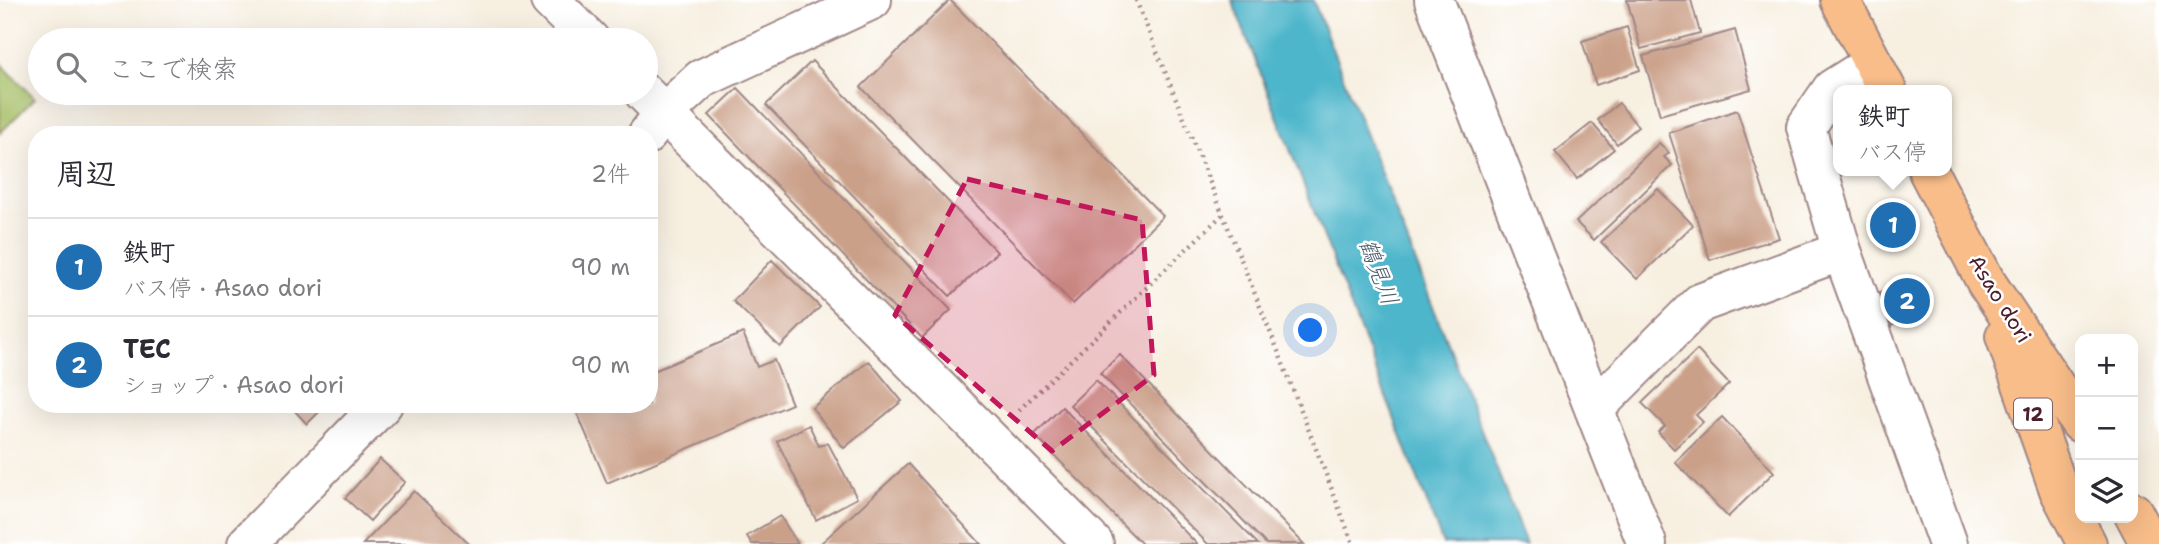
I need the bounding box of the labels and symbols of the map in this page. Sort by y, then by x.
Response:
pin: 1 [1870,199,1916,251]
water label: 鶴見川 [1353,234,1405,310]
street label: Asao dori [1962,250,2038,348]
pin: 2 [1884,275,1930,327]
your location [1293,313,1327,347]
road number: 12 [2014,398,2052,430]

